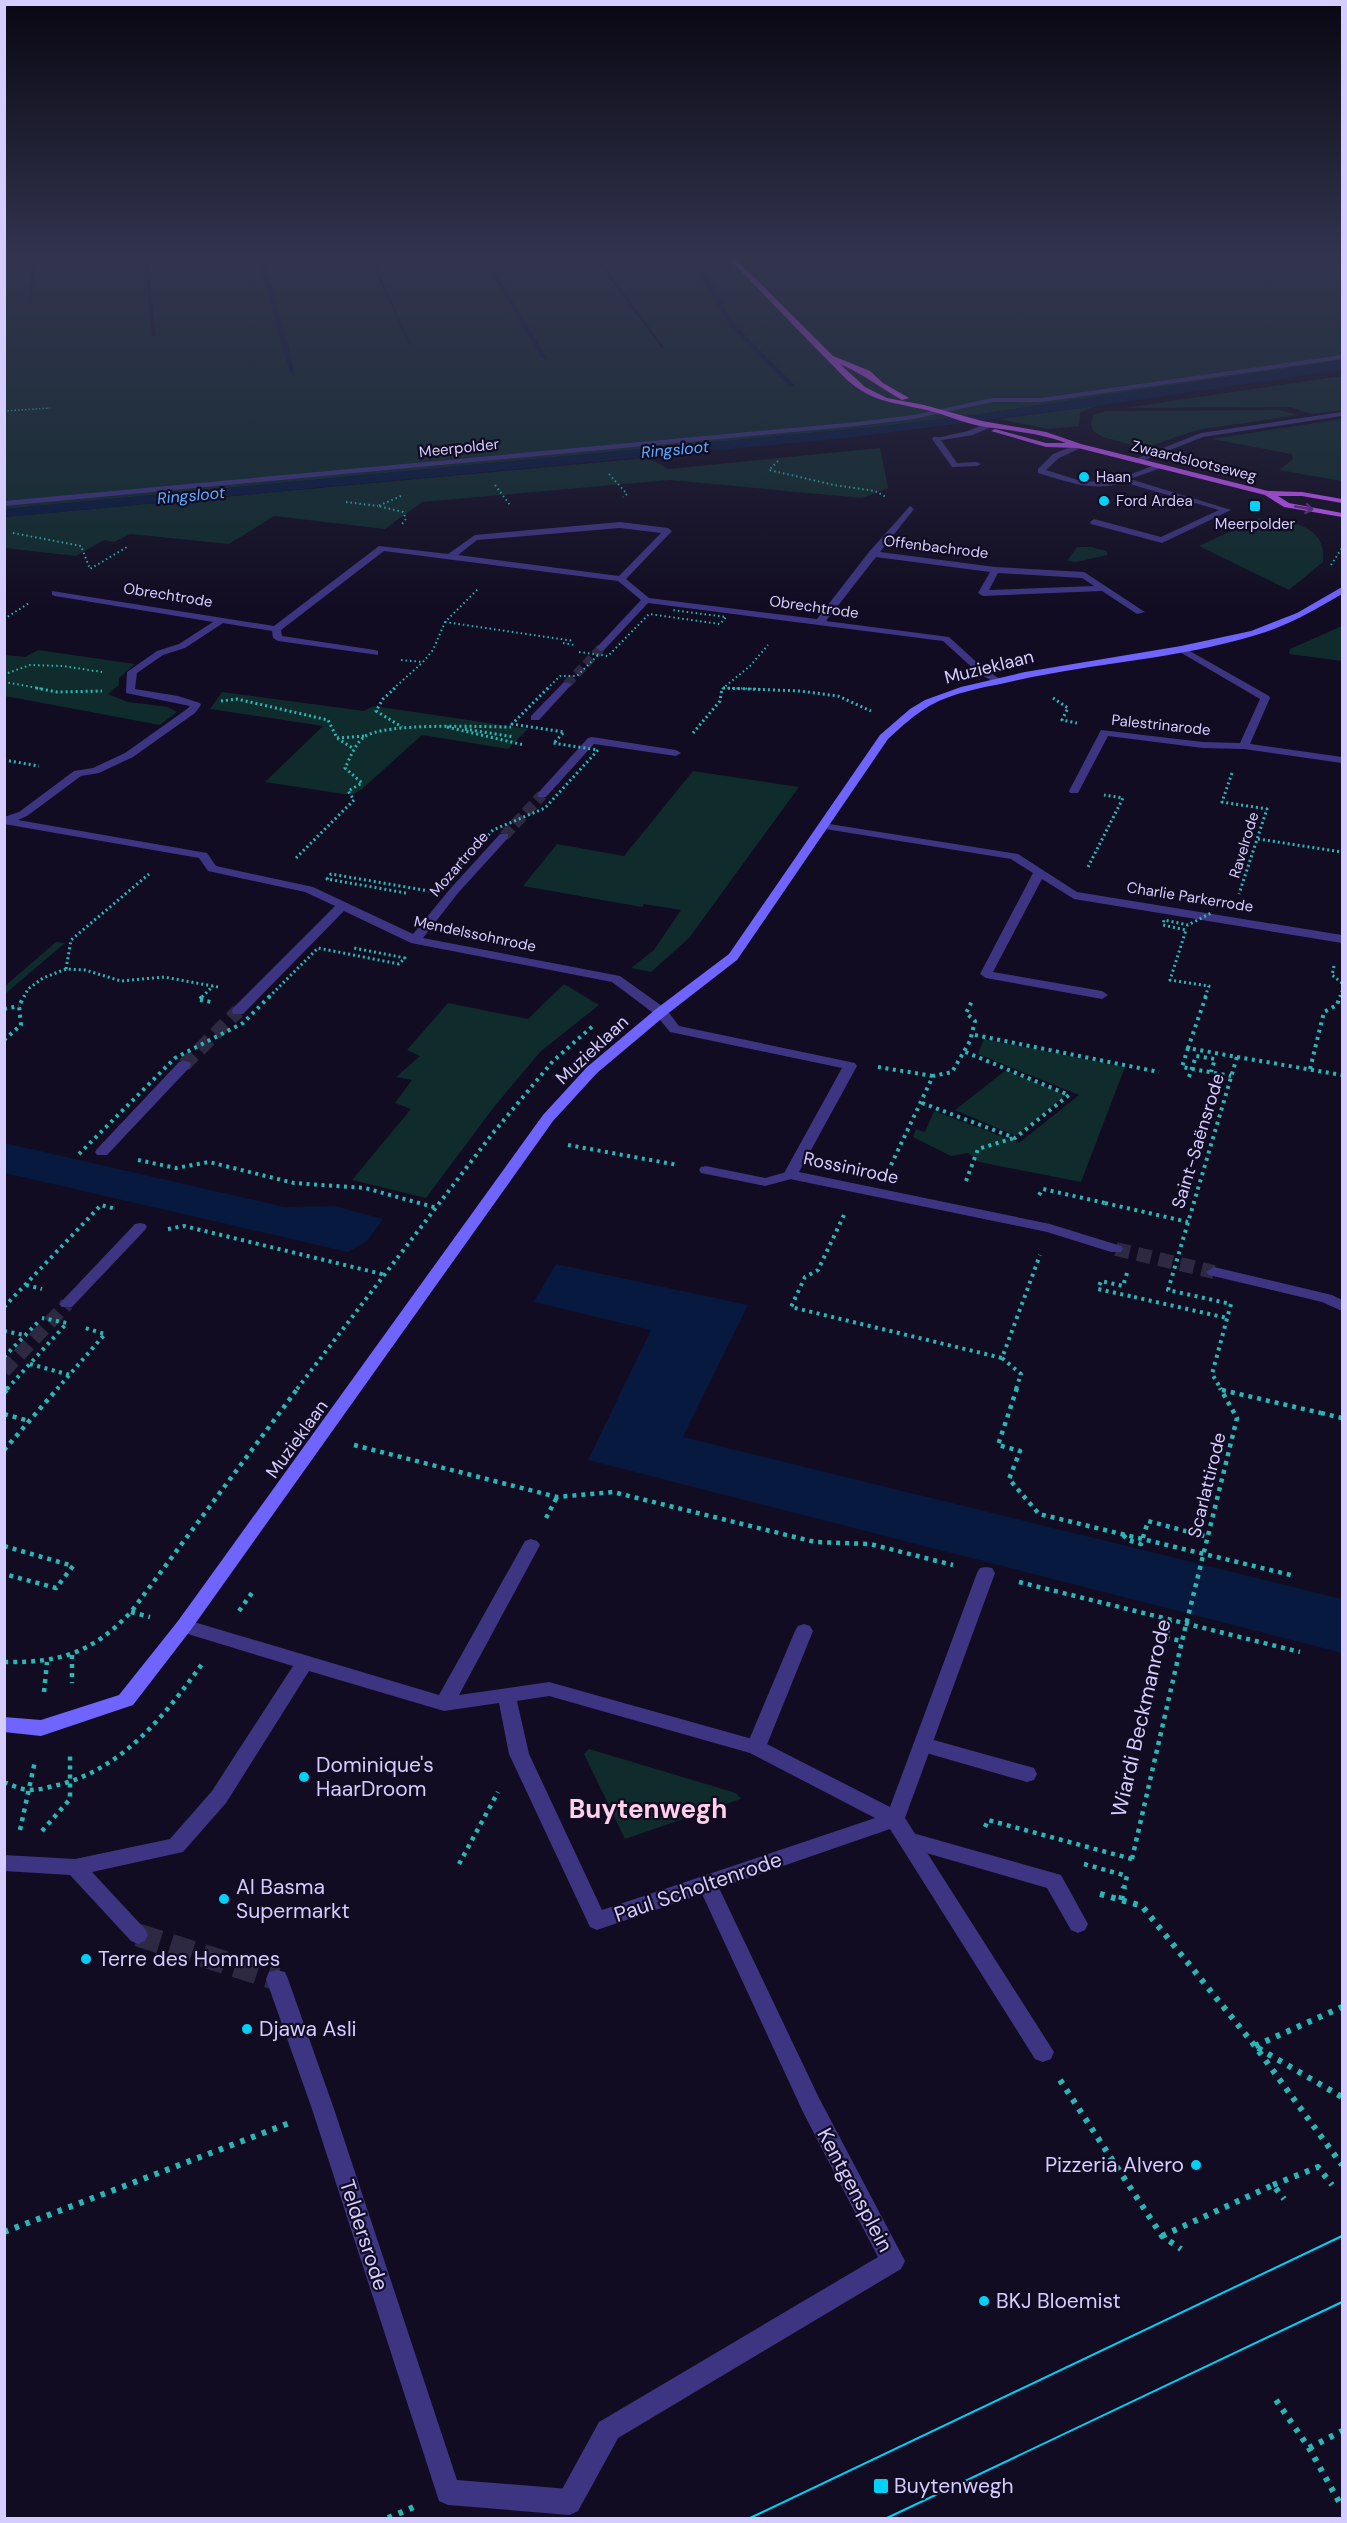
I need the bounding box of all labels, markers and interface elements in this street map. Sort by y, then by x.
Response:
street label: Meerpolder [418,434,500,462]
water label: Ringsloot [640,436,711,463]
street label: Zwaardslootseweg [1129,436,1259,486]
place label: Haan [1096,467,1131,487]
marker: Haan [1077,470,1091,484]
water label: Ringsloot [156,482,227,509]
place label: Ford Ardea [1116,491,1193,511]
marker: Ford Ardea [1097,494,1111,508]
marker: Meerpolder [1248,499,1262,513]
one-way arrow [1293,503,1313,514]
place label: Meerpolder [1215,514,1296,534]
street label: Offenbachrode [882,531,990,563]
street label: Obrechtrode [122,578,214,612]
street label: Obrechtrode [768,591,860,623]
street label: Muzieklaan [942,644,1036,690]
street label: Palestrinarode [1110,710,1212,740]
street label: Ravelrode [1224,810,1264,880]
street label: Mozartrode [425,827,493,901]
street label: Charlie Parkerrode [1125,877,1255,917]
street label: Mendelssohnrode [412,911,538,957]
street label: Muzieklaan [550,1010,634,1090]
street label: Saint-Saënsrode [1166,1071,1230,1211]
street label: Rossinirode [801,1146,901,1190]
street label: Muzieklaan [260,1395,334,1483]
street label: Scarlattirode [1182,1430,1232,1540]
street label: Wiardi Beckmanrode [1105,1616,1177,1820]
place label: Dominique's HaarDroom [316,1751,434,1803]
marker: Dominique's HaarDroom [297,1770,311,1784]
district label: Buytenwegh [569,1792,727,1826]
street label: Paul Scholtenrode [610,1845,786,1929]
place label: Al Basma Supermarkt [236,1873,350,1925]
marker: Al Basma Supermarkt [217,1892,231,1906]
place label: Terre des Hommes [98,1945,280,1973]
marker: Terre des Hommes [79,1952,93,1966]
place label: Djawa Asli [259,2015,357,2043]
marker: Djawa Asli [240,2022,254,2036]
street label: Kentgensplein [811,2123,899,2257]
place label: Pizzeria Alvero [1045,2151,1184,2179]
marker: Pizzeria Alvero [1189,2158,1203,2172]
street label: Teldersrode [333,2176,395,2294]
place label: BKJ Bloemist [996,2287,1121,2315]
marker: BKJ Bloemist [977,2294,991,2308]
place label: Buytenwegh [894,2472,1014,2500]
marker: Buytenwegh [872,2477,890,2495]

